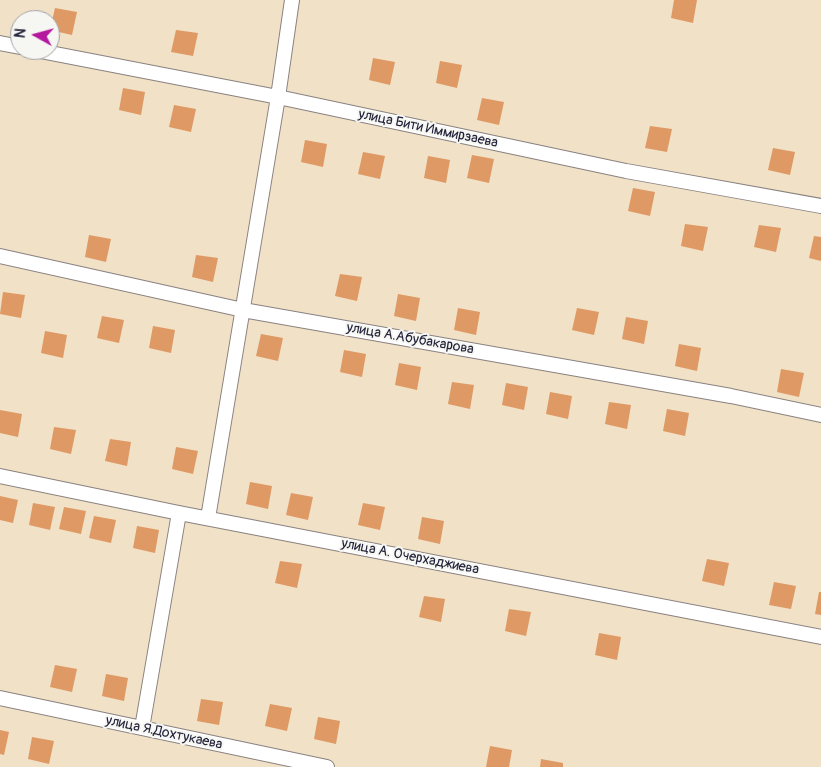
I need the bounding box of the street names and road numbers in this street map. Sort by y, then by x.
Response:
street label: улица Бити Иммирзаева [357,106,499,152]
street label: улица А.Абубакарова [345,320,475,358]
street label: улица А. Очерхаджиева [340,535,480,579]
street label: улица Я.Дохтукаева [104,712,224,754]

